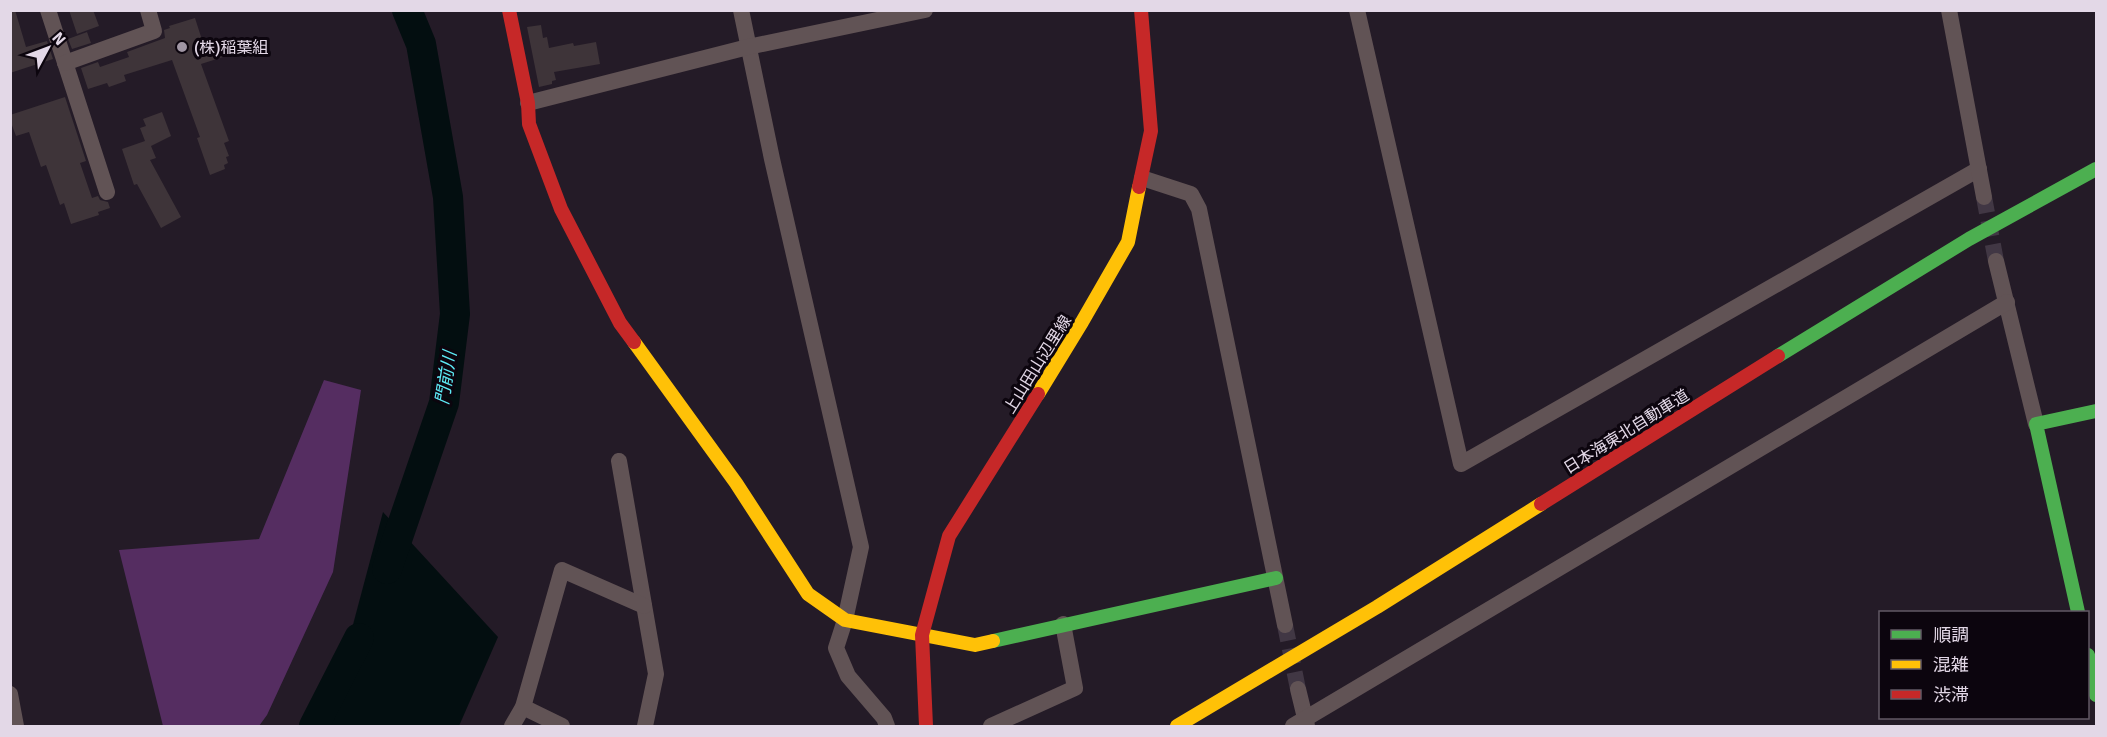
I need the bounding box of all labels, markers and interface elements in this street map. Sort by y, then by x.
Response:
north arrow [18,18,78,78]
text: N [47,28,70,50]
place label: (株)稲葉組 [194,38,269,58]
marker: (株)稲葉組 [175,40,189,54]
street label: 上山田山辺里線 [1000,312,1076,417]
water label: 門前川 [431,348,461,406]
street label: 日本海東北自動車道 [1560,385,1693,478]
legend [1879,611,2089,719]
text: 順調 [1933,624,1969,646]
text: 混雑 [1933,654,1969,676]
text: 渋滞 [1933,684,1969,706]

